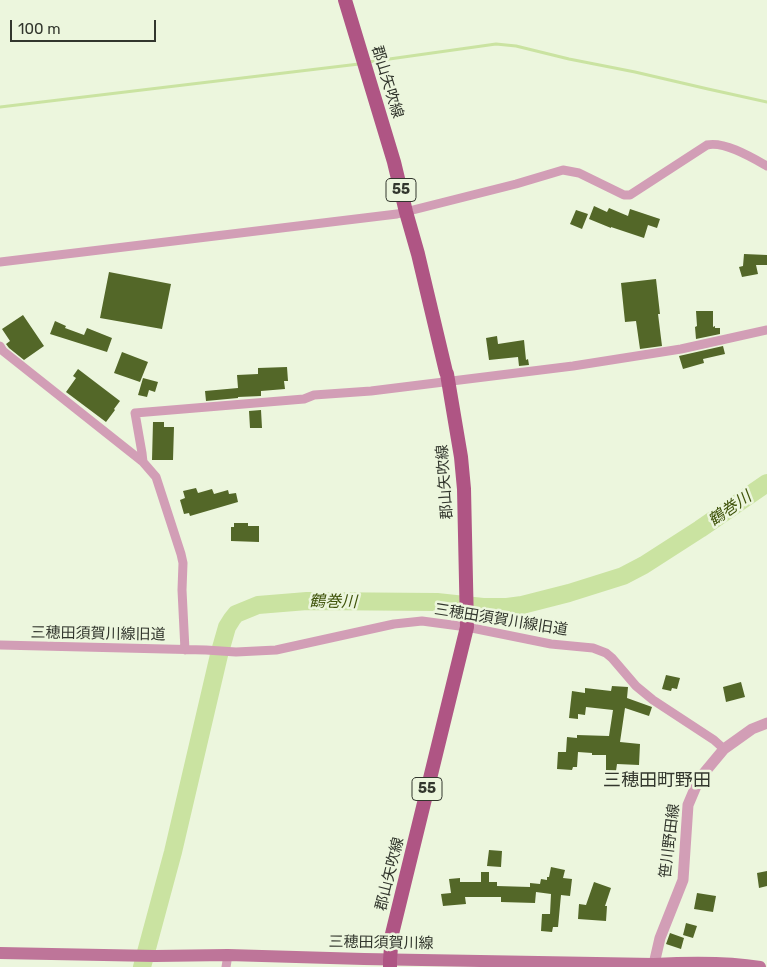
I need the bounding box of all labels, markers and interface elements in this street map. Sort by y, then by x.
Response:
scale bar [12,10,159,42]
text: 100 m [18,20,60,38]
street label: 郡山矢吹線 [367,44,407,120]
road number: 55 [386,178,416,202]
street label: 郡山矢吹線 [433,444,457,520]
water label: 鶴巻川 [705,487,755,531]
water label: 鶴巻川 [309,592,357,612]
street label: 三穂田須賀川線旧道 [433,601,569,639]
street label: 三穂田須賀川線旧道 [30,624,166,644]
district label: 三穂田町野田 [603,770,711,792]
road number: 55 [412,778,442,801]
street label: 笹川野田線 [656,803,684,879]
street label: 郡山矢吹線 [372,835,408,913]
street label: 三穂田須賀川線 [328,933,434,953]

